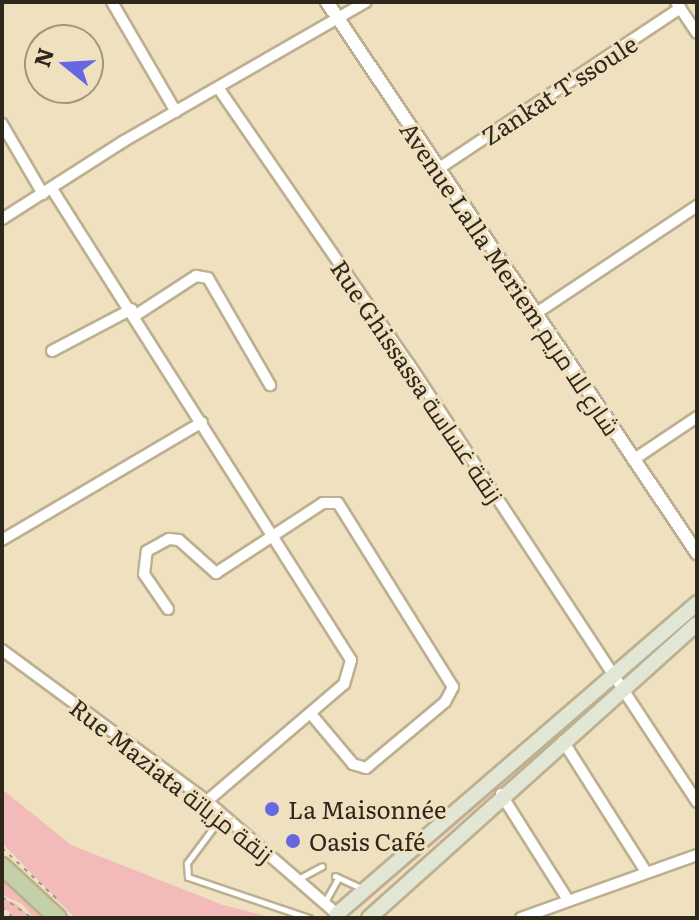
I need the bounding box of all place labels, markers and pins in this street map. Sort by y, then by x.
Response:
place label: La Maisonnée [288,795,447,823]
marker: La Maisonnée [263,800,281,818]
place label: Oasis Café [309,827,425,855]
marker: Oasis Café [284,832,302,850]

